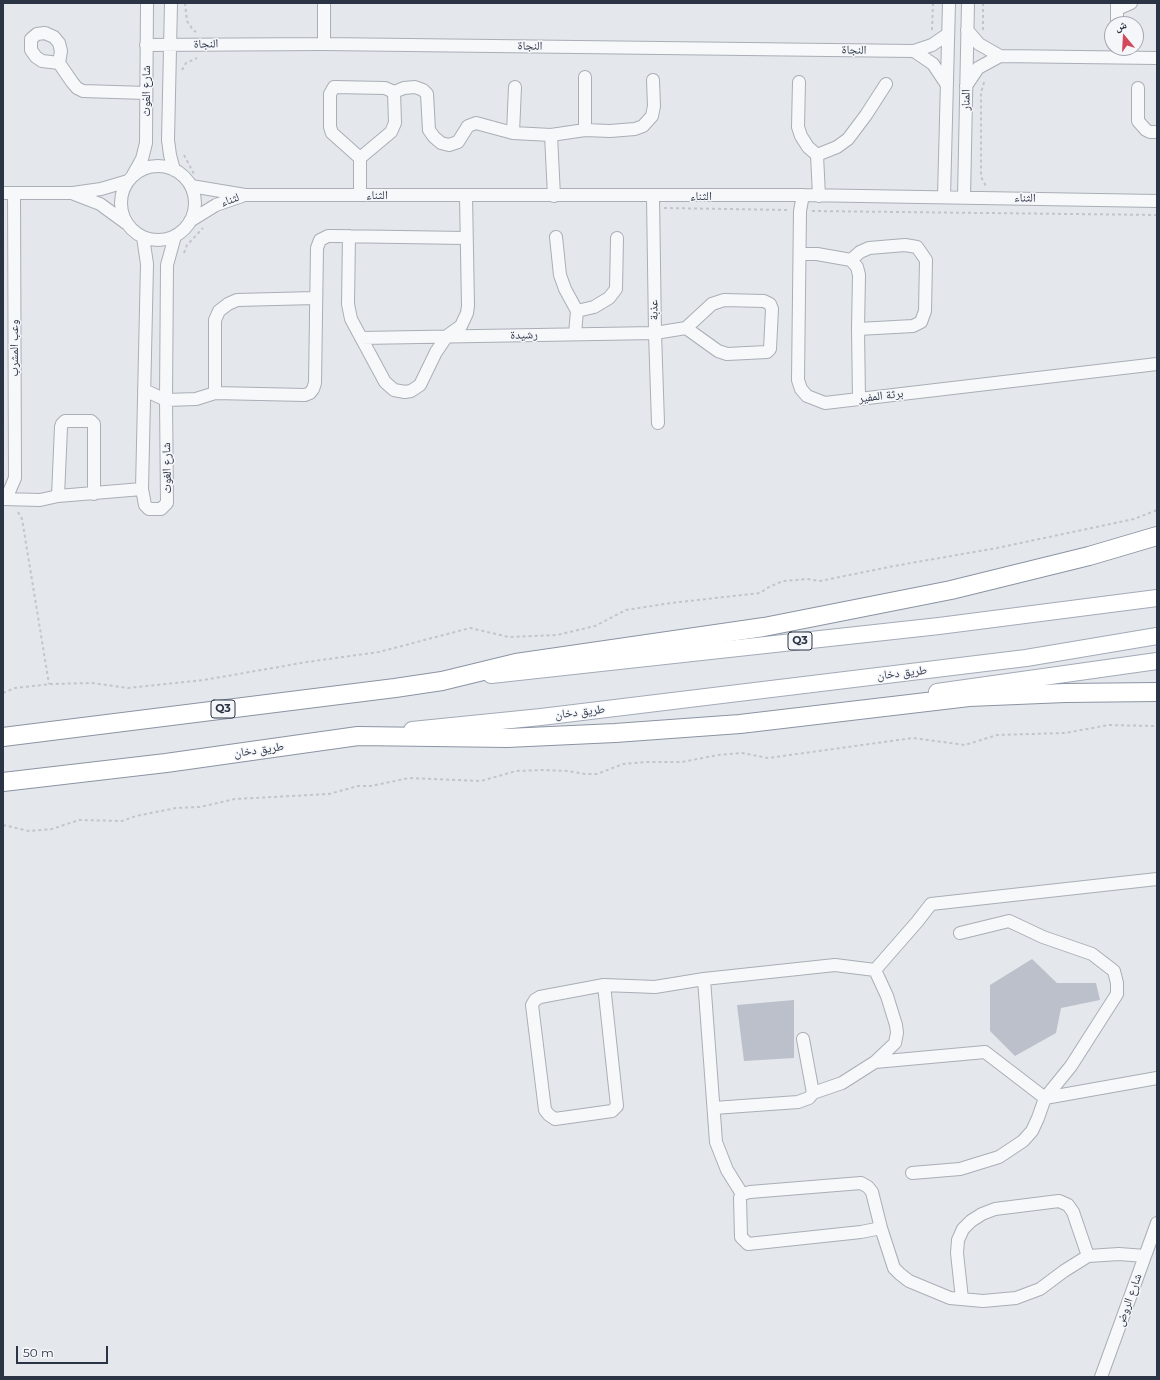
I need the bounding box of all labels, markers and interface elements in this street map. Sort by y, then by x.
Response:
north arrow [1104,16,1144,56]
text: ش [1113,17,1128,34]
street label: النجاة [193,37,219,51]
street label: النجاة [517,39,543,53]
street label: النجاة [841,43,867,57]
street label: شارع الغوث [139,65,153,117]
street label: المنار [959,89,973,111]
street label: الثناء [366,188,388,202]
street label: الثناء [690,189,712,203]
street label: لثناء [219,190,241,210]
street label: الثناء [1014,191,1036,205]
street label: عذبة [647,300,661,320]
street label: وعب المشرب [7,319,21,377]
street label: رشيدة [510,328,538,342]
street label: برثة المفير [858,386,904,406]
street label: شارع الغوث [159,442,175,494]
road number: Q3 [788,632,812,650]
street label: طريق دخان [876,663,928,683]
road number: Q3 [211,700,235,718]
street label: طريق دخان [554,702,606,722]
street label: طريق دخان [233,739,285,761]
street label: شارع الروض [1113,1272,1145,1328]
scale bar [18,1338,110,1364]
text: 50 m [23,1345,54,1360]

